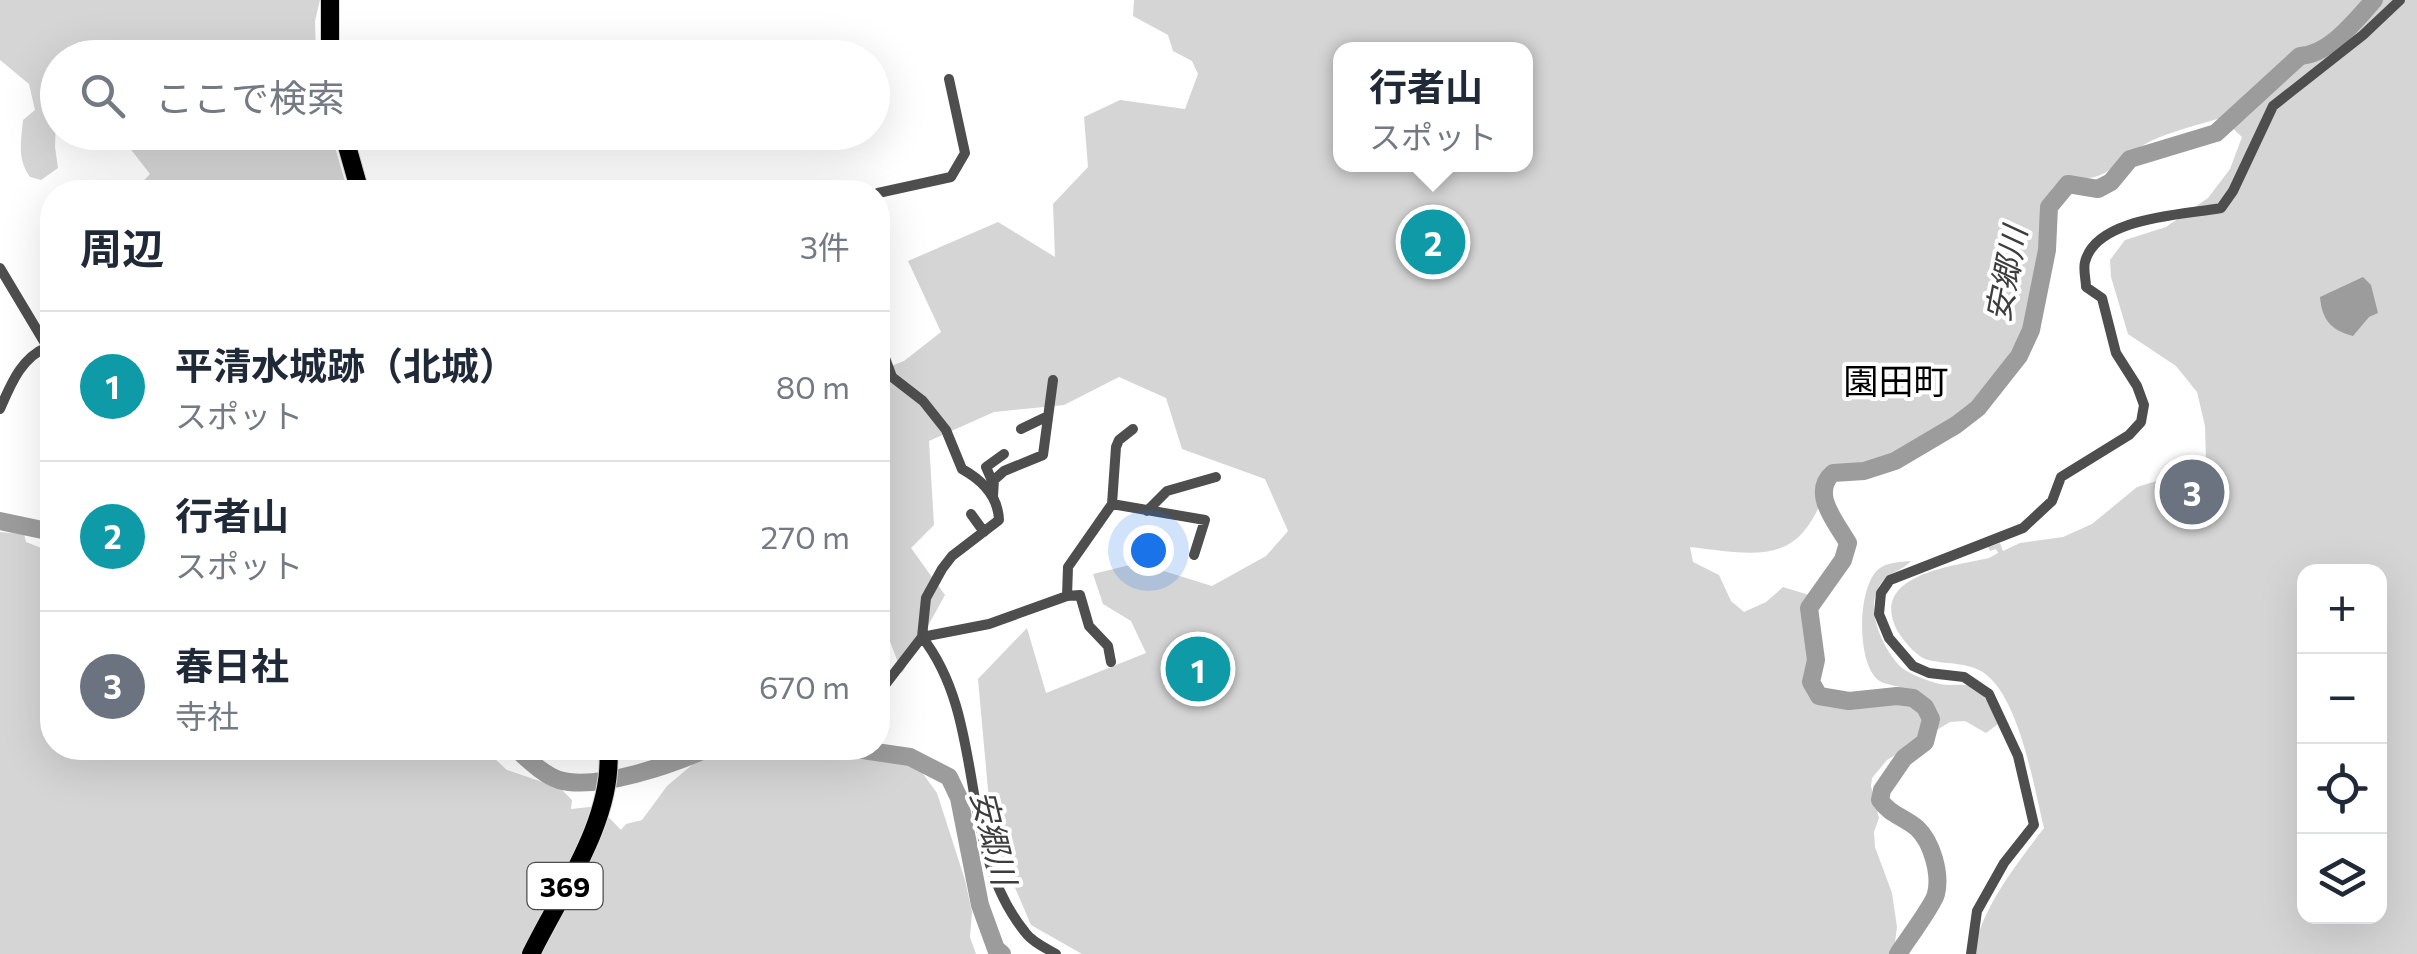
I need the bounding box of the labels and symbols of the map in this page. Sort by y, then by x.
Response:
pin: 2 [1400,204,1466,280]
water label: 安郷川 [1976,220,2034,325]
district label: 園田町 [1843,358,1949,401]
pin: 3 [2160,454,2224,530]
your location [1123,525,1174,576]
pin: 1 [1166,632,1230,706]
water label: 安郷川 [964,786,1027,891]
road number: 369 [528,863,602,909]

